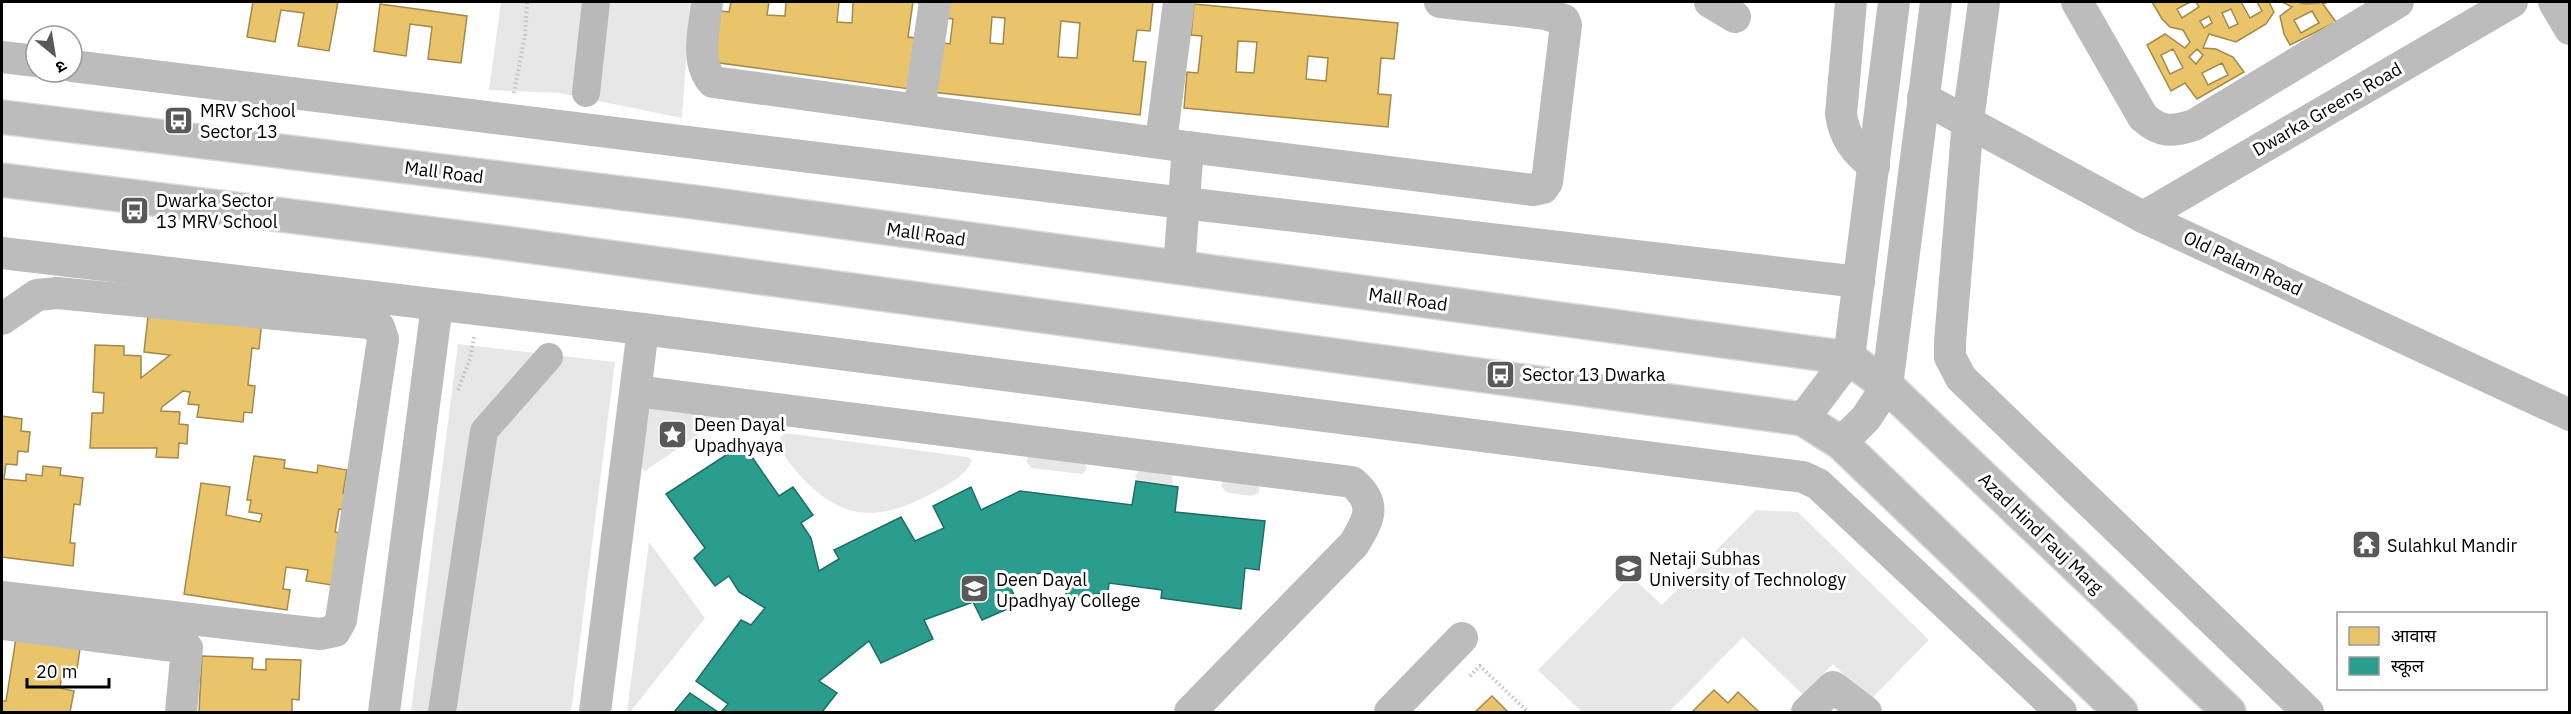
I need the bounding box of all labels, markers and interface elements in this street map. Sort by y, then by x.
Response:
north arrow [24,24,84,84]
text: उ [52,56,71,78]
street label: Dwarka Greens Road [2248,57,2406,161]
place label: MRV School Sector 13 [200,99,296,143]
bus stop icon: MRV School Sector 13 [163,104,195,136]
street label: Mall Road [403,156,485,188]
place label: Dwarka Sector 13 MRV School [156,189,278,233]
bus stop icon: Dwarka Sector 13 MRV School [119,194,151,226]
street label: Mall Road [885,217,967,251]
street label: Old Palam Road [2180,225,2306,301]
street label: Mall Road [1367,282,1449,316]
bus stop icon: Sector 13 Dwarka [1485,358,1517,390]
place label: Sector 13 Dwarka [1522,363,1666,386]
place label: Deen Dayal Upadhyaya [694,413,785,457]
place icon: Deen Dayal Upadhyaya [657,418,689,450]
street label: Azad Hind Fauj Marg [1974,468,2108,599]
temple icon: Sulahkul Mandir [2350,529,2382,561]
place label: Sulahkul Mandir [2387,534,2517,557]
place label: Netaji Subhas University of Technology [1649,547,1846,591]
school or university icon: Netaji Subhas University of Technology [1612,552,1644,584]
place label: Deen Dayal Upadhyay College [996,568,1140,612]
school or university icon: Deen Dayal Upadhyay College [959,573,991,605]
legend [2337,612,2547,690]
text: आवास [2391,624,2437,647]
scale bar [27,651,110,689]
text: स्कूल [2391,654,2425,678]
text: 20 m [36,660,78,683]

